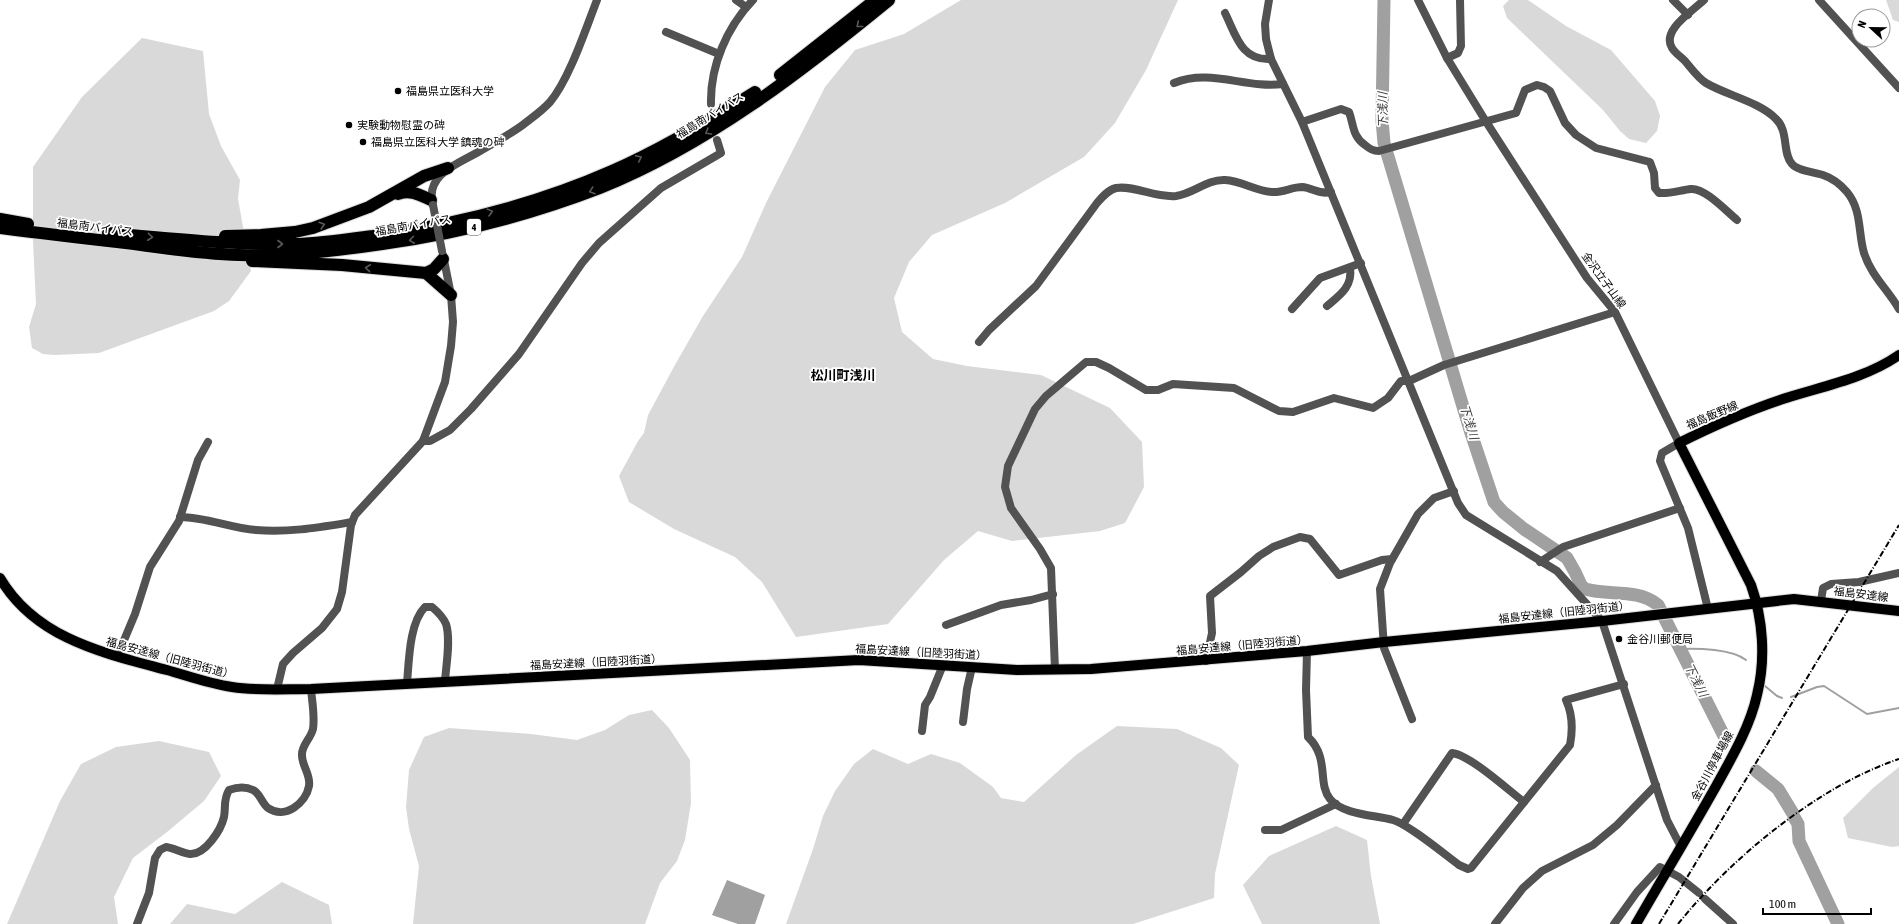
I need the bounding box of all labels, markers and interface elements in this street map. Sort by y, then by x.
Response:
north arrow [1851,8,1891,48]
text: N [1855,19,1869,30]
one-way arrow [856,20,864,27]
place label: 福島県立医科大学 [406,85,494,97]
marker: 福島県立医科大学 [393,86,403,96]
street label: 福島南バイパス [674,90,746,140]
water label: 下浅川 [1376,90,1390,128]
place label: 実験動物慰霊の碑 [357,119,445,131]
marker: 実験動物慰霊の碑 [344,120,354,130]
one-way arrow [705,128,712,135]
place label: 福島県立医科大学 鎮魂の碑 [371,136,505,148]
marker: 福島県立医科大学 鎮魂の碑 [358,137,368,147]
one-way arrow [634,155,642,163]
one-way arrow [588,186,595,194]
one-way arrow [487,208,494,217]
street label: 福島南バイパス [374,212,452,238]
street label: 福島南バイパス [56,216,134,238]
road number: 4 [467,219,481,235]
one-way arrow [318,221,325,230]
one-way arrow [147,232,153,241]
one-way arrow [409,235,416,244]
one-way arrow [277,240,283,248]
street label: 金沢立子山線 [1580,250,1628,310]
one-way arrow [365,264,371,273]
district label: 松川町浅川 [810,368,876,383]
street label: 福島飯野線 [1684,399,1740,431]
water label: 下浅川 [1457,403,1482,443]
street label: 福島安達線 [1833,585,1889,603]
street label: 福島安達線（旧陸羽街道） [1498,599,1630,625]
street label: 福島安達線（旧陸羽街道） [1176,633,1308,657]
place label: 金谷川郵便局 [1627,633,1693,645]
marker: 金谷川郵便局 [1614,634,1624,644]
street label: 福島安達線（旧陸羽街道） [105,635,235,681]
street label: 福島安達線（旧陸羽街道） [855,643,987,661]
street label: 福島安達線（旧陸羽街道） [530,653,662,671]
water label: 下浅川 [1682,661,1711,701]
street label: 金谷川停車場線 [1689,729,1735,803]
scale bar [1763,890,1871,916]
text: 100 m [1769,897,1796,911]

